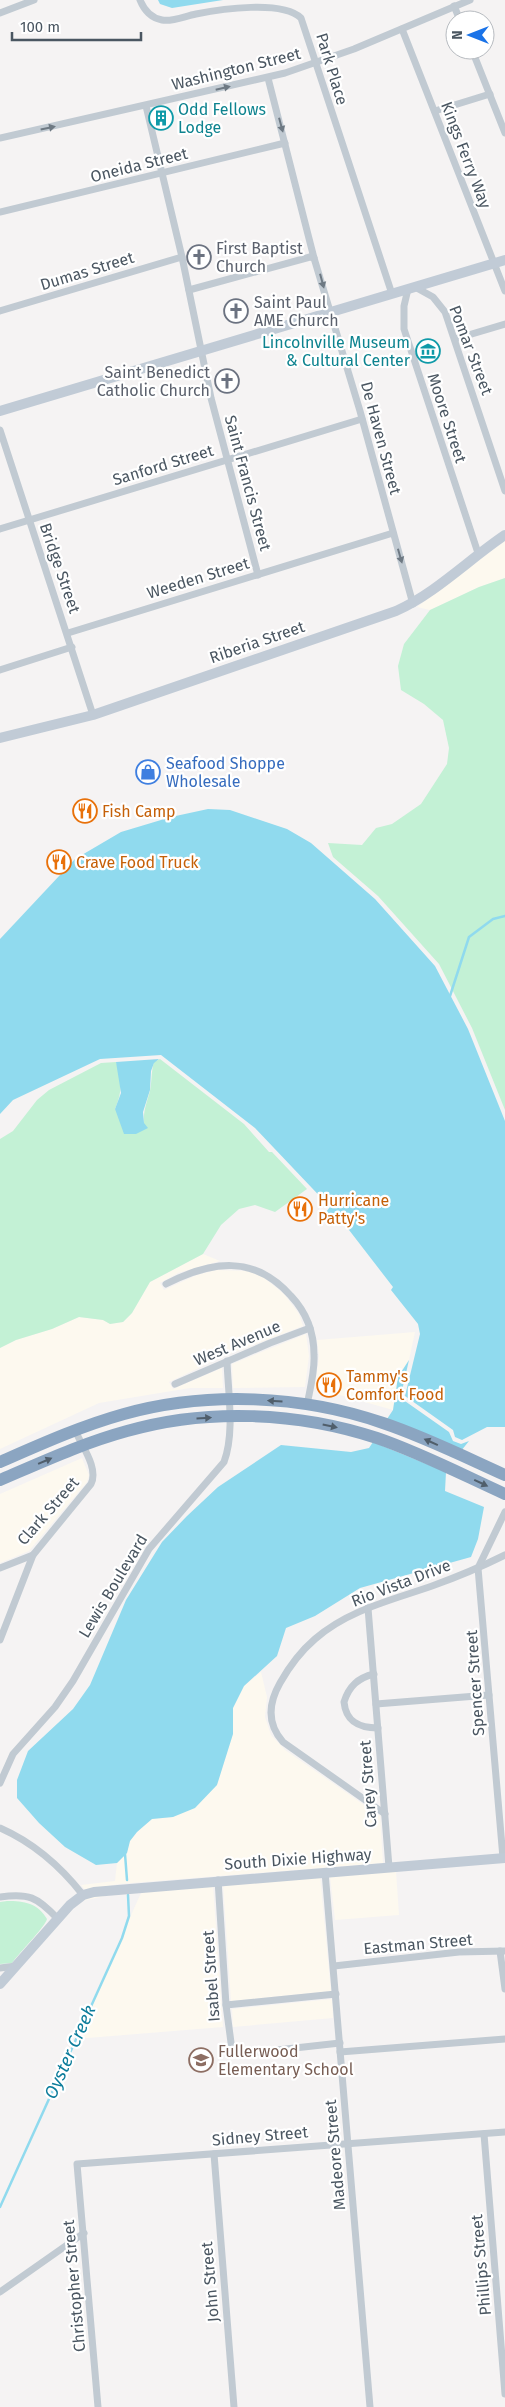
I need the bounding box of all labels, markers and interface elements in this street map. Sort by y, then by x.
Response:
scale bar [12,10,141,42]
north arrow [445,10,495,60]
text: 100 m [20,18,60,36]
text: N [449,30,466,40]
street label: Park Place [312,31,352,107]
street label: Washington Street [170,44,303,94]
one-way arrow [216,84,231,92]
street label: Kings Ferry Way [437,99,495,211]
place label: Odd Fellows Lodge [178,100,266,137]
building icon: Odd Fellows Lodge [148,105,174,131]
one-way arrow [277,117,285,132]
one-way arrow [40,124,55,132]
street label: Oneida Street [88,144,190,186]
place label: First Baptist Church [216,239,303,276]
church icon: First Baptist Church [186,244,212,270]
street label: Dumas Street [38,248,136,294]
one-way arrow [318,274,326,289]
place label: Saint Paul AME Church [254,293,339,330]
church icon: Saint Paul AME Church [223,298,249,324]
street label: Pomar Street [445,303,497,398]
place label: Lincolnville Museum & Cultural Center [262,333,411,370]
museum icon: Lincolnville Museum & Cultural Center [415,338,441,364]
place label: Saint Benedict Catholic Church [97,363,210,400]
church icon: Saint Benedict Catholic Church [214,368,240,394]
street label: Moore Street [424,371,471,465]
street label: De Haven Street [357,379,405,497]
street label: Saint Francis Street [221,413,275,553]
street label: Sanford Street [110,441,216,489]
street label: Bridge Street [36,520,84,616]
one-way arrow [396,548,404,563]
street label: Weeden Street [145,553,252,603]
street label: Riberia Street [207,617,307,667]
place label: Seafood Shoppe Wholesale [166,754,285,791]
shop icon: Seafood Shoppe Wholesale [135,759,161,785]
restaurant icon: Fish Camp [72,798,98,824]
place label: Fish Camp [102,802,176,821]
restaurant icon: Crave Food Truck [46,849,72,875]
place label: Crave Food Truck [76,853,199,872]
place label: Hurricane Patty's [318,1191,389,1228]
restaurant icon: Hurricane Patty's [287,1196,313,1222]
street label: West Avenue [191,1316,283,1370]
place label: Tammy's Comfort Food [346,1367,444,1404]
restaurant icon: Tammy's Comfort Food [316,1372,342,1398]
one-way arrow [267,1397,283,1405]
one-way arrow [196,1413,212,1421]
one-way arrow [322,1422,337,1430]
one-way arrow [424,1438,438,1446]
one-way arrow [38,1456,52,1464]
street label: Clark Street [13,1473,83,1549]
one-way arrow [474,1480,488,1488]
street label: Lewis Boulevard [75,1531,151,1641]
street label: Rio Vista Drive [349,1555,453,1611]
street label: Spencer Street [462,1629,488,1737]
street label: Carey Street [355,1740,381,1828]
street label: South Dixie Highway [224,1844,372,1874]
street label: Isabel Street [198,1930,224,2022]
street label: Eastman Street [363,1930,474,1958]
water label: Oyster Creek [40,2001,101,2102]
place label: Fullerwood Elementary School [218,2042,354,2079]
school or university icon: Fullerwood Elementary School [188,2047,214,2073]
street label: Madeore Street [321,2099,349,2211]
street label: Sidney Street [211,2122,309,2150]
street label: Phillips Street [467,2213,495,2316]
street label: Christopher Street [59,2219,89,2353]
street label: John Street [197,2241,223,2323]

